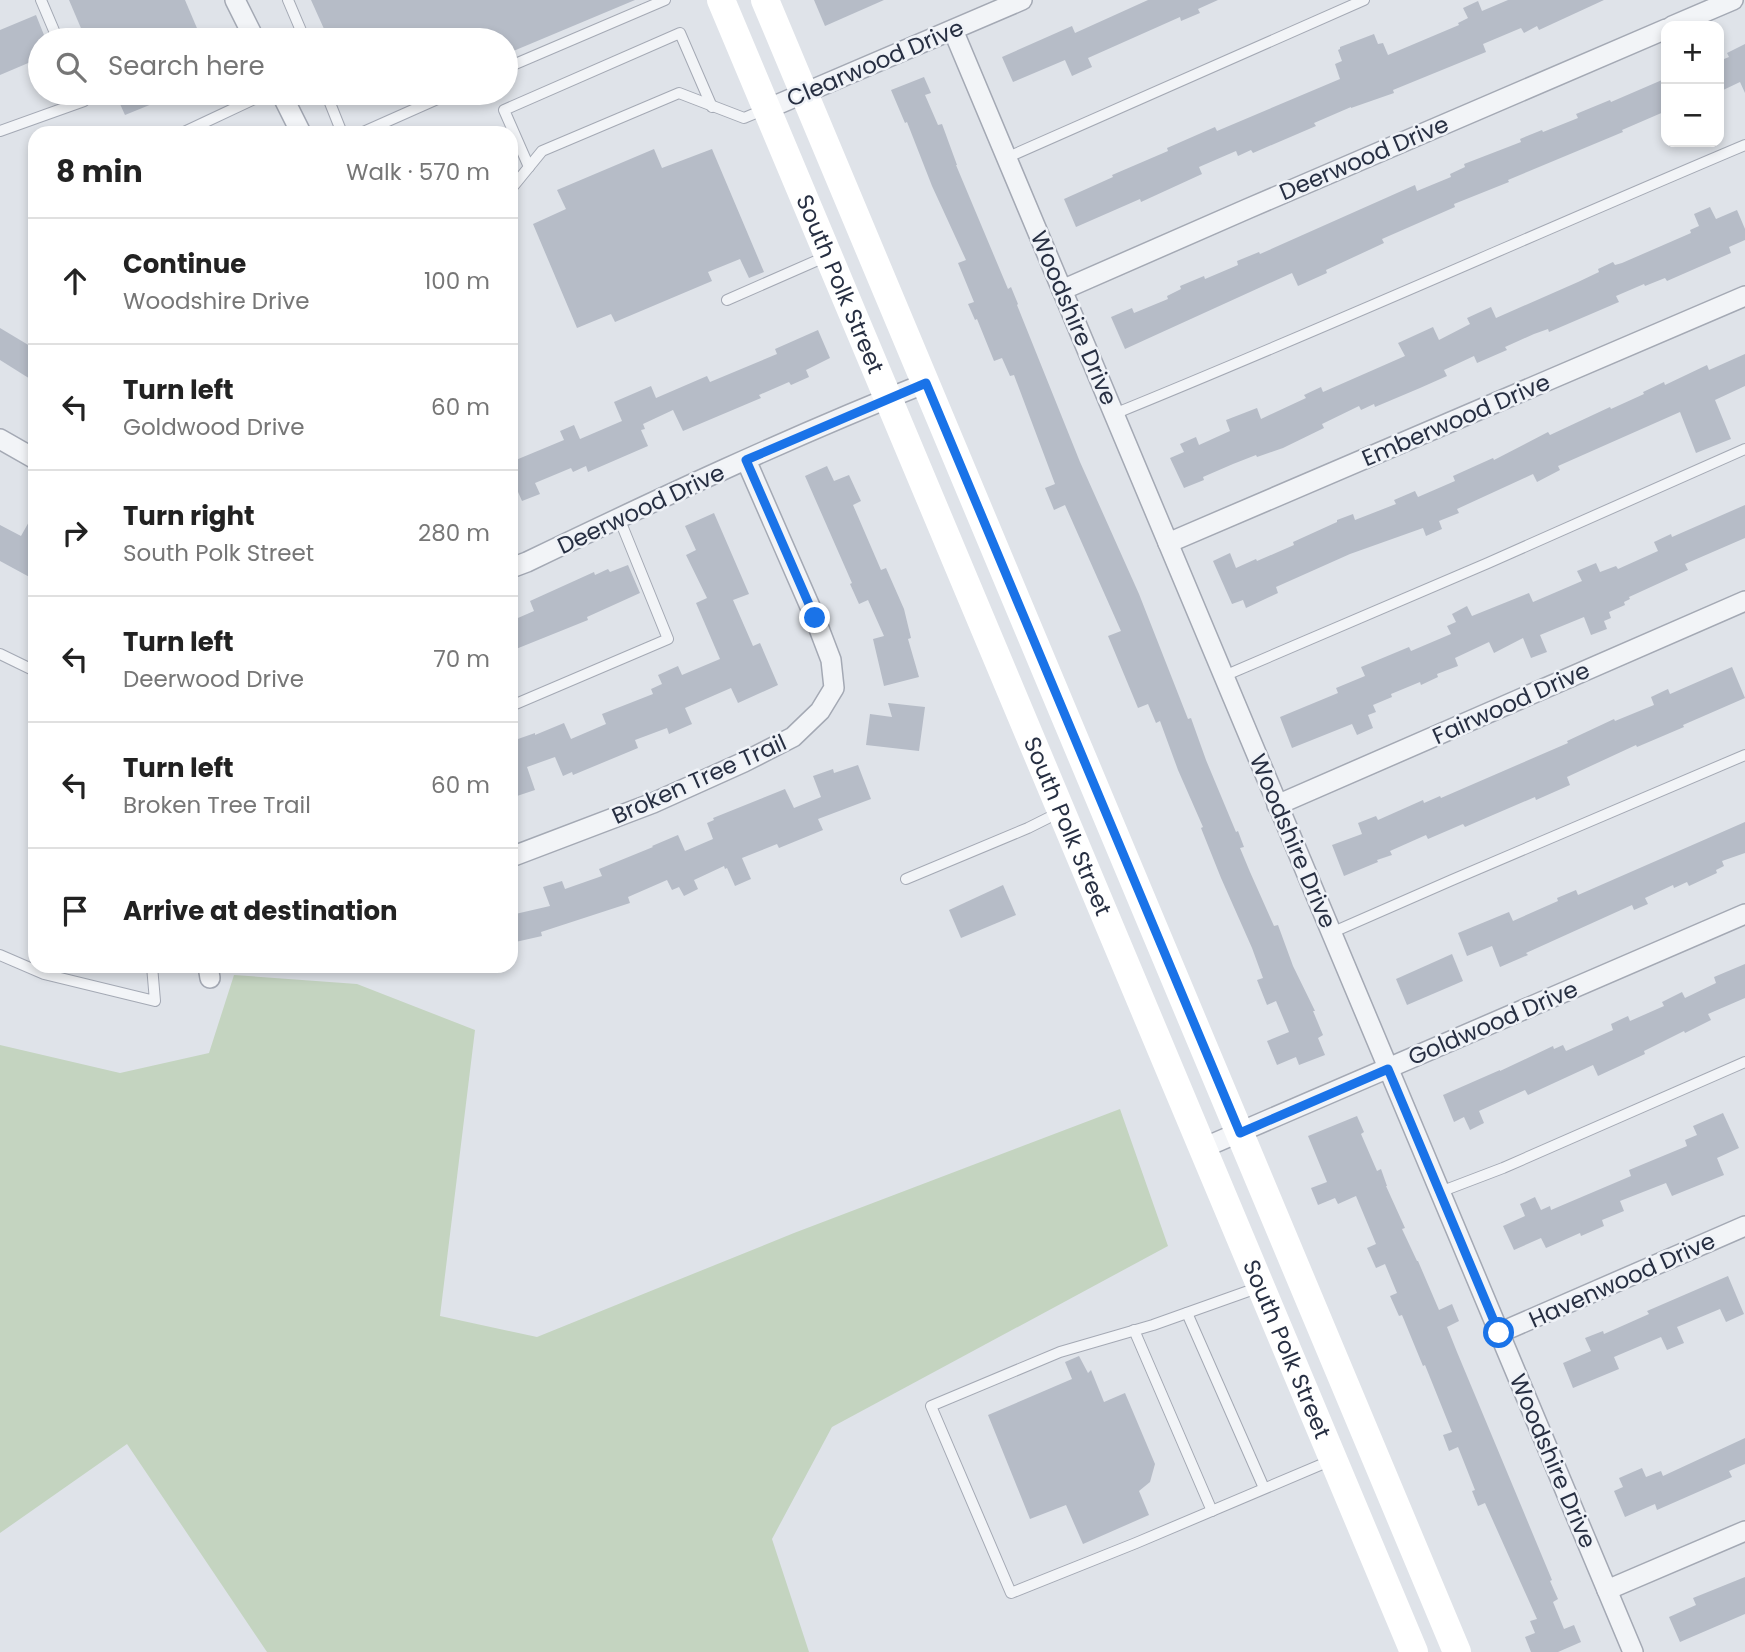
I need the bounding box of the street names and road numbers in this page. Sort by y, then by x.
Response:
street label: Clearwood Drive [782,11,968,115]
street label: Deerwood Drive [1274,108,1454,208]
street label: South Polk Street [788,190,892,378]
street label: Woodshire Drive [1023,226,1125,410]
street label: Emberwood Drive [1357,366,1555,474]
street label: Deerwood Drive [552,456,730,562]
street label: Fairwood Drive [1427,654,1595,752]
street label: Broken Tree Trail [607,726,791,832]
street label: South Polk Street [1016,732,1119,921]
street label: Woodshire Drive [1242,749,1344,933]
street label: Goldwood Drive [1403,973,1583,1073]
street label: Havenwood Drive [1524,1225,1720,1335]
street label: South Polk Street [1235,1255,1339,1444]
street label: Woodshire Drive [1502,1369,1604,1553]

